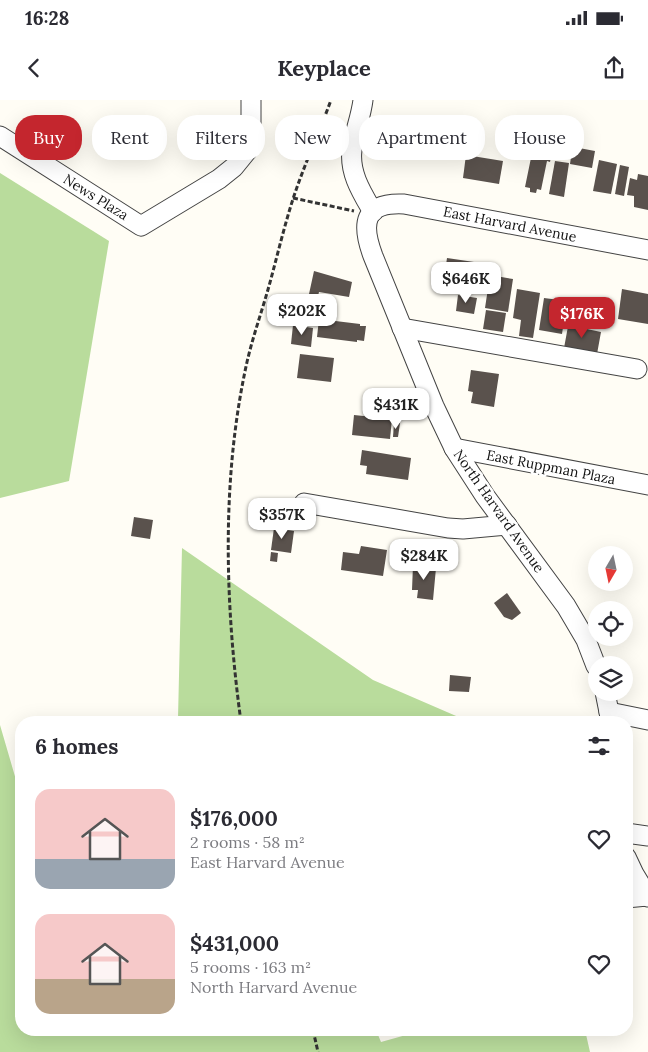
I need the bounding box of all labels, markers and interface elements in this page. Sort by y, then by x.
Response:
text: 16:28 [25,6,69,30]
icon: back [20,54,48,82]
text: Keyplace [277,54,371,82]
icon: share [600,54,628,82]
chip: Buy [15,115,82,160]
chip: Rent [92,115,167,160]
chip: Filters [177,115,265,160]
chip: New [275,115,349,160]
chip: Apartment [359,115,485,160]
chip: House [495,115,584,160]
street label: News Plaza [60,170,132,224]
street label: East Harvard Avenue [442,202,579,246]
pin: $646K [431,262,501,304]
text: $646K [442,268,490,288]
pin: $202K [267,294,337,336]
pin: $176K [547,296,617,339]
text: $202K [278,300,326,320]
text: $176K [560,303,604,323]
pin: $431K [361,388,431,430]
text: $431K [373,394,419,414]
street label: North Harvard Avenue [450,446,549,576]
street label: East Ruppman Plaza [485,446,617,488]
pin: $357K [247,498,317,540]
text: $357K [259,504,305,524]
pin: $284K [389,538,459,581]
text: $284K [400,545,448,565]
north arrow [588,546,632,591]
map controls [588,546,633,701]
button: locate [588,601,633,646]
button: layers [588,656,633,701]
icon: filters [585,732,613,760]
text: 6 homes [35,733,118,760]
text: $176,000 [190,805,278,832]
icon: home [75,809,135,869]
icon: heart [585,825,613,853]
text: 2 rooms · 58 m² [190,832,305,852]
text: East Harvard Avenue [190,852,345,872]
text: $431,000 [190,930,279,957]
icon: home [75,934,135,994]
icon: heart [585,950,613,978]
text: 5 rooms · 163 m² [190,957,311,977]
text: North Harvard Avenue [190,977,357,997]

